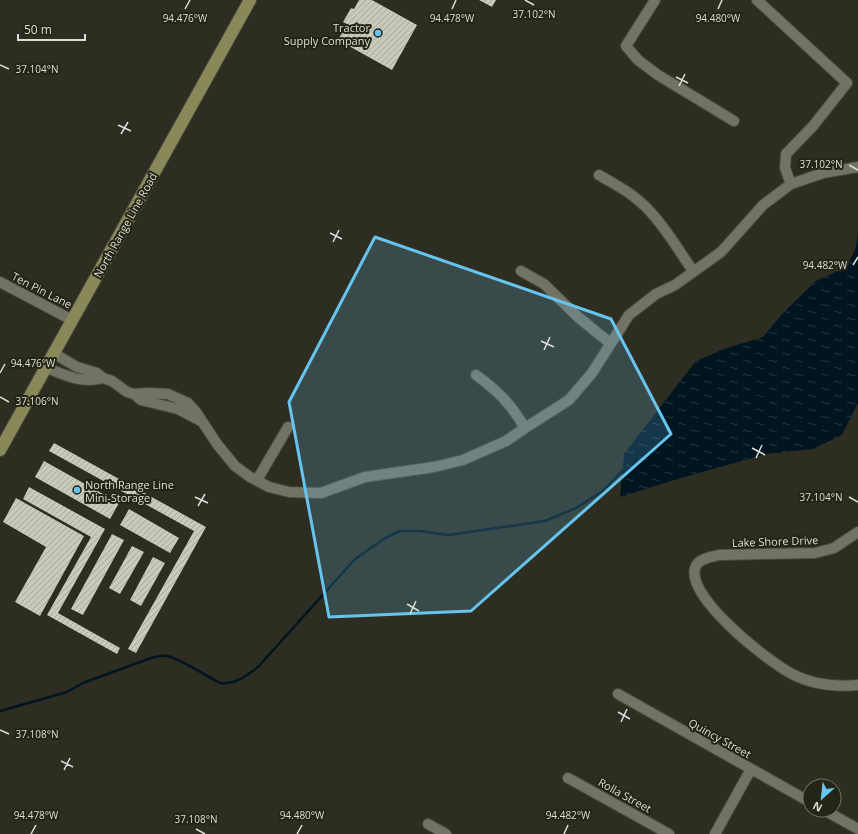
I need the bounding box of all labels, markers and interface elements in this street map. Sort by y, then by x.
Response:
text: 37.102°N [512,7,556,21]
text: 94.476°W [163,11,208,25]
text: 94.478°W [430,11,475,25]
text: 94.480°W [696,11,741,25]
scale bar [18,16,85,42]
place label: Tractor Supply Company [284,20,370,48]
text: 50 m [24,21,52,38]
marker: Tractor Supply Company [373,28,383,38]
text: 37.104°N [15,62,59,76]
text: 37.102°N [799,157,843,171]
street label: North Range Line Road [90,170,160,280]
text: 94.482°W [803,258,848,272]
street label: Ten Pin Lane [9,268,75,312]
text: 94.476°W [11,356,56,370]
text: 37.106°N [15,394,59,408]
place label: North Range Line Mini-Storage [85,477,174,505]
marker: North Range Line Mini-Storage [72,485,82,495]
text: 37.104°N [799,490,843,504]
street label: Lake Shore Drive [731,532,819,550]
street label: Quincy Street [686,715,754,761]
text: 37.108°N [15,727,59,741]
street label: Rolla Street [596,774,654,816]
north arrow [802,778,842,818]
text: N [810,799,825,816]
text: 94.478°W [14,808,59,822]
text: 94.480°W [280,808,325,822]
text: 94.482°W [546,808,591,822]
text: 37.108°N [174,812,218,826]

